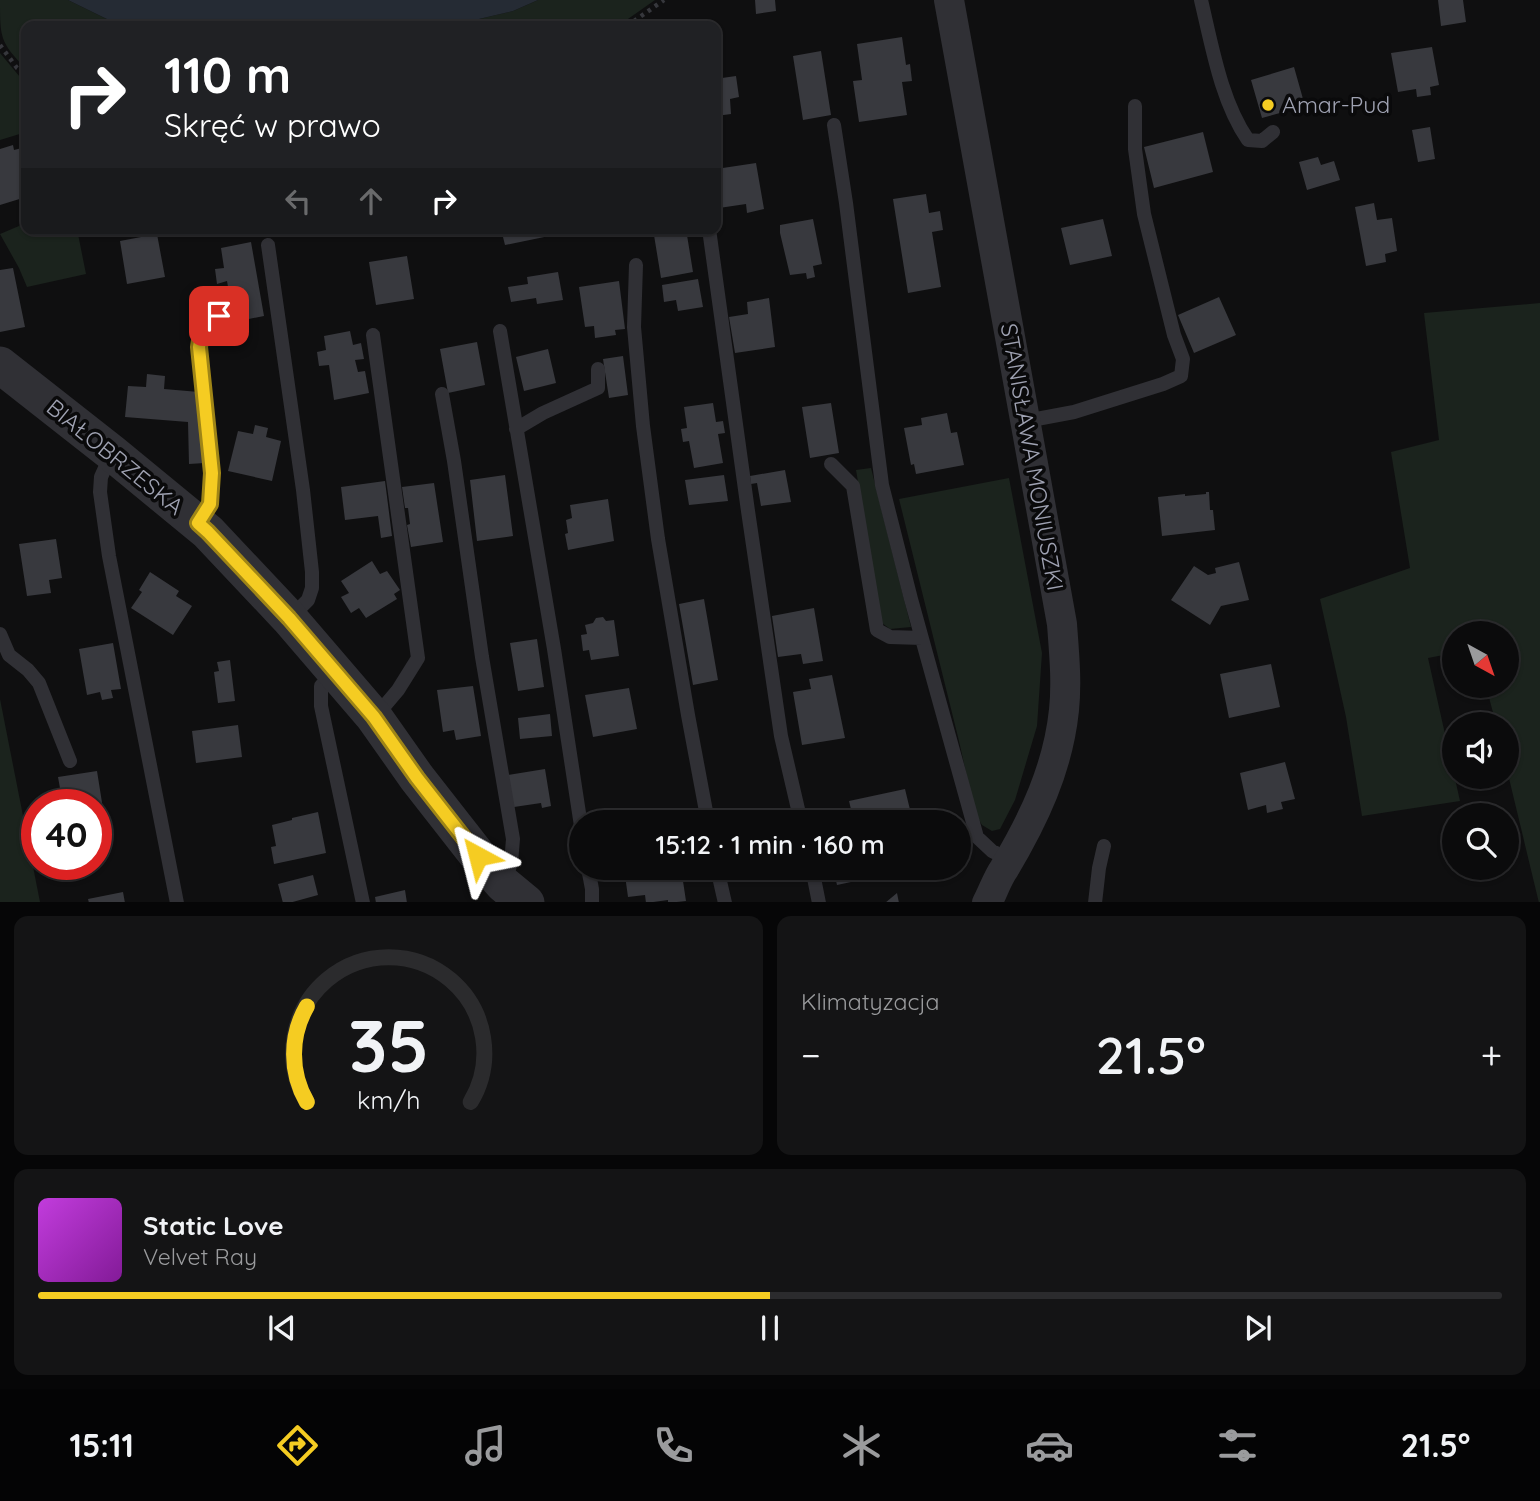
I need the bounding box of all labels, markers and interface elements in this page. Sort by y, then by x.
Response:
text: 110 m [164,44,291,105]
icon: right [49,49,140,140]
place label: Amar-Pud [1282,90,1390,119]
marker: Amar-Pud [1260,97,1276,113]
text: Skręć w prawo [164,105,381,145]
icon: left [279,182,317,220]
icon: ahead [352,182,390,220]
icon: right [425,182,463,220]
pin [189,286,249,346]
icon: arrive [200,297,238,335]
street label: STANISŁAWA MONIUSZKI [995,321,1070,593]
street label: BIAŁOBRZESKA [41,392,190,521]
north arrow [1442,621,1519,698]
map controls [1442,621,1519,880]
button: sound [1442,712,1519,789]
speed limit sign: 40 [21,789,112,880]
button: search [1442,803,1519,880]
position arrow [441,819,515,893]
text: 15:12 · 1 min · 160 m [655,828,885,861]
text: Klimatyzacja [801,987,940,1016]
text: 35 [348,999,429,1090]
text: 21.5° [1096,1022,1206,1087]
text: − [801,1031,821,1079]
text: + [1481,1031,1502,1079]
text: km/h [357,1083,420,1114]
text: Static Love [143,1209,284,1242]
text: Velvet Ray [143,1242,257,1271]
icon: previous [263,1309,301,1347]
icon: pause [751,1309,789,1347]
icon: next [1239,1309,1277,1347]
icon: directions [273,1421,322,1470]
icon: music [461,1421,510,1470]
icon: phone [649,1421,698,1470]
icon: climate [837,1421,886,1470]
icon: car [1025,1421,1074,1470]
icon: filters [1213,1421,1262,1470]
text: 15:11 [69,1425,134,1465]
text: 21.5° [1401,1425,1470,1465]

